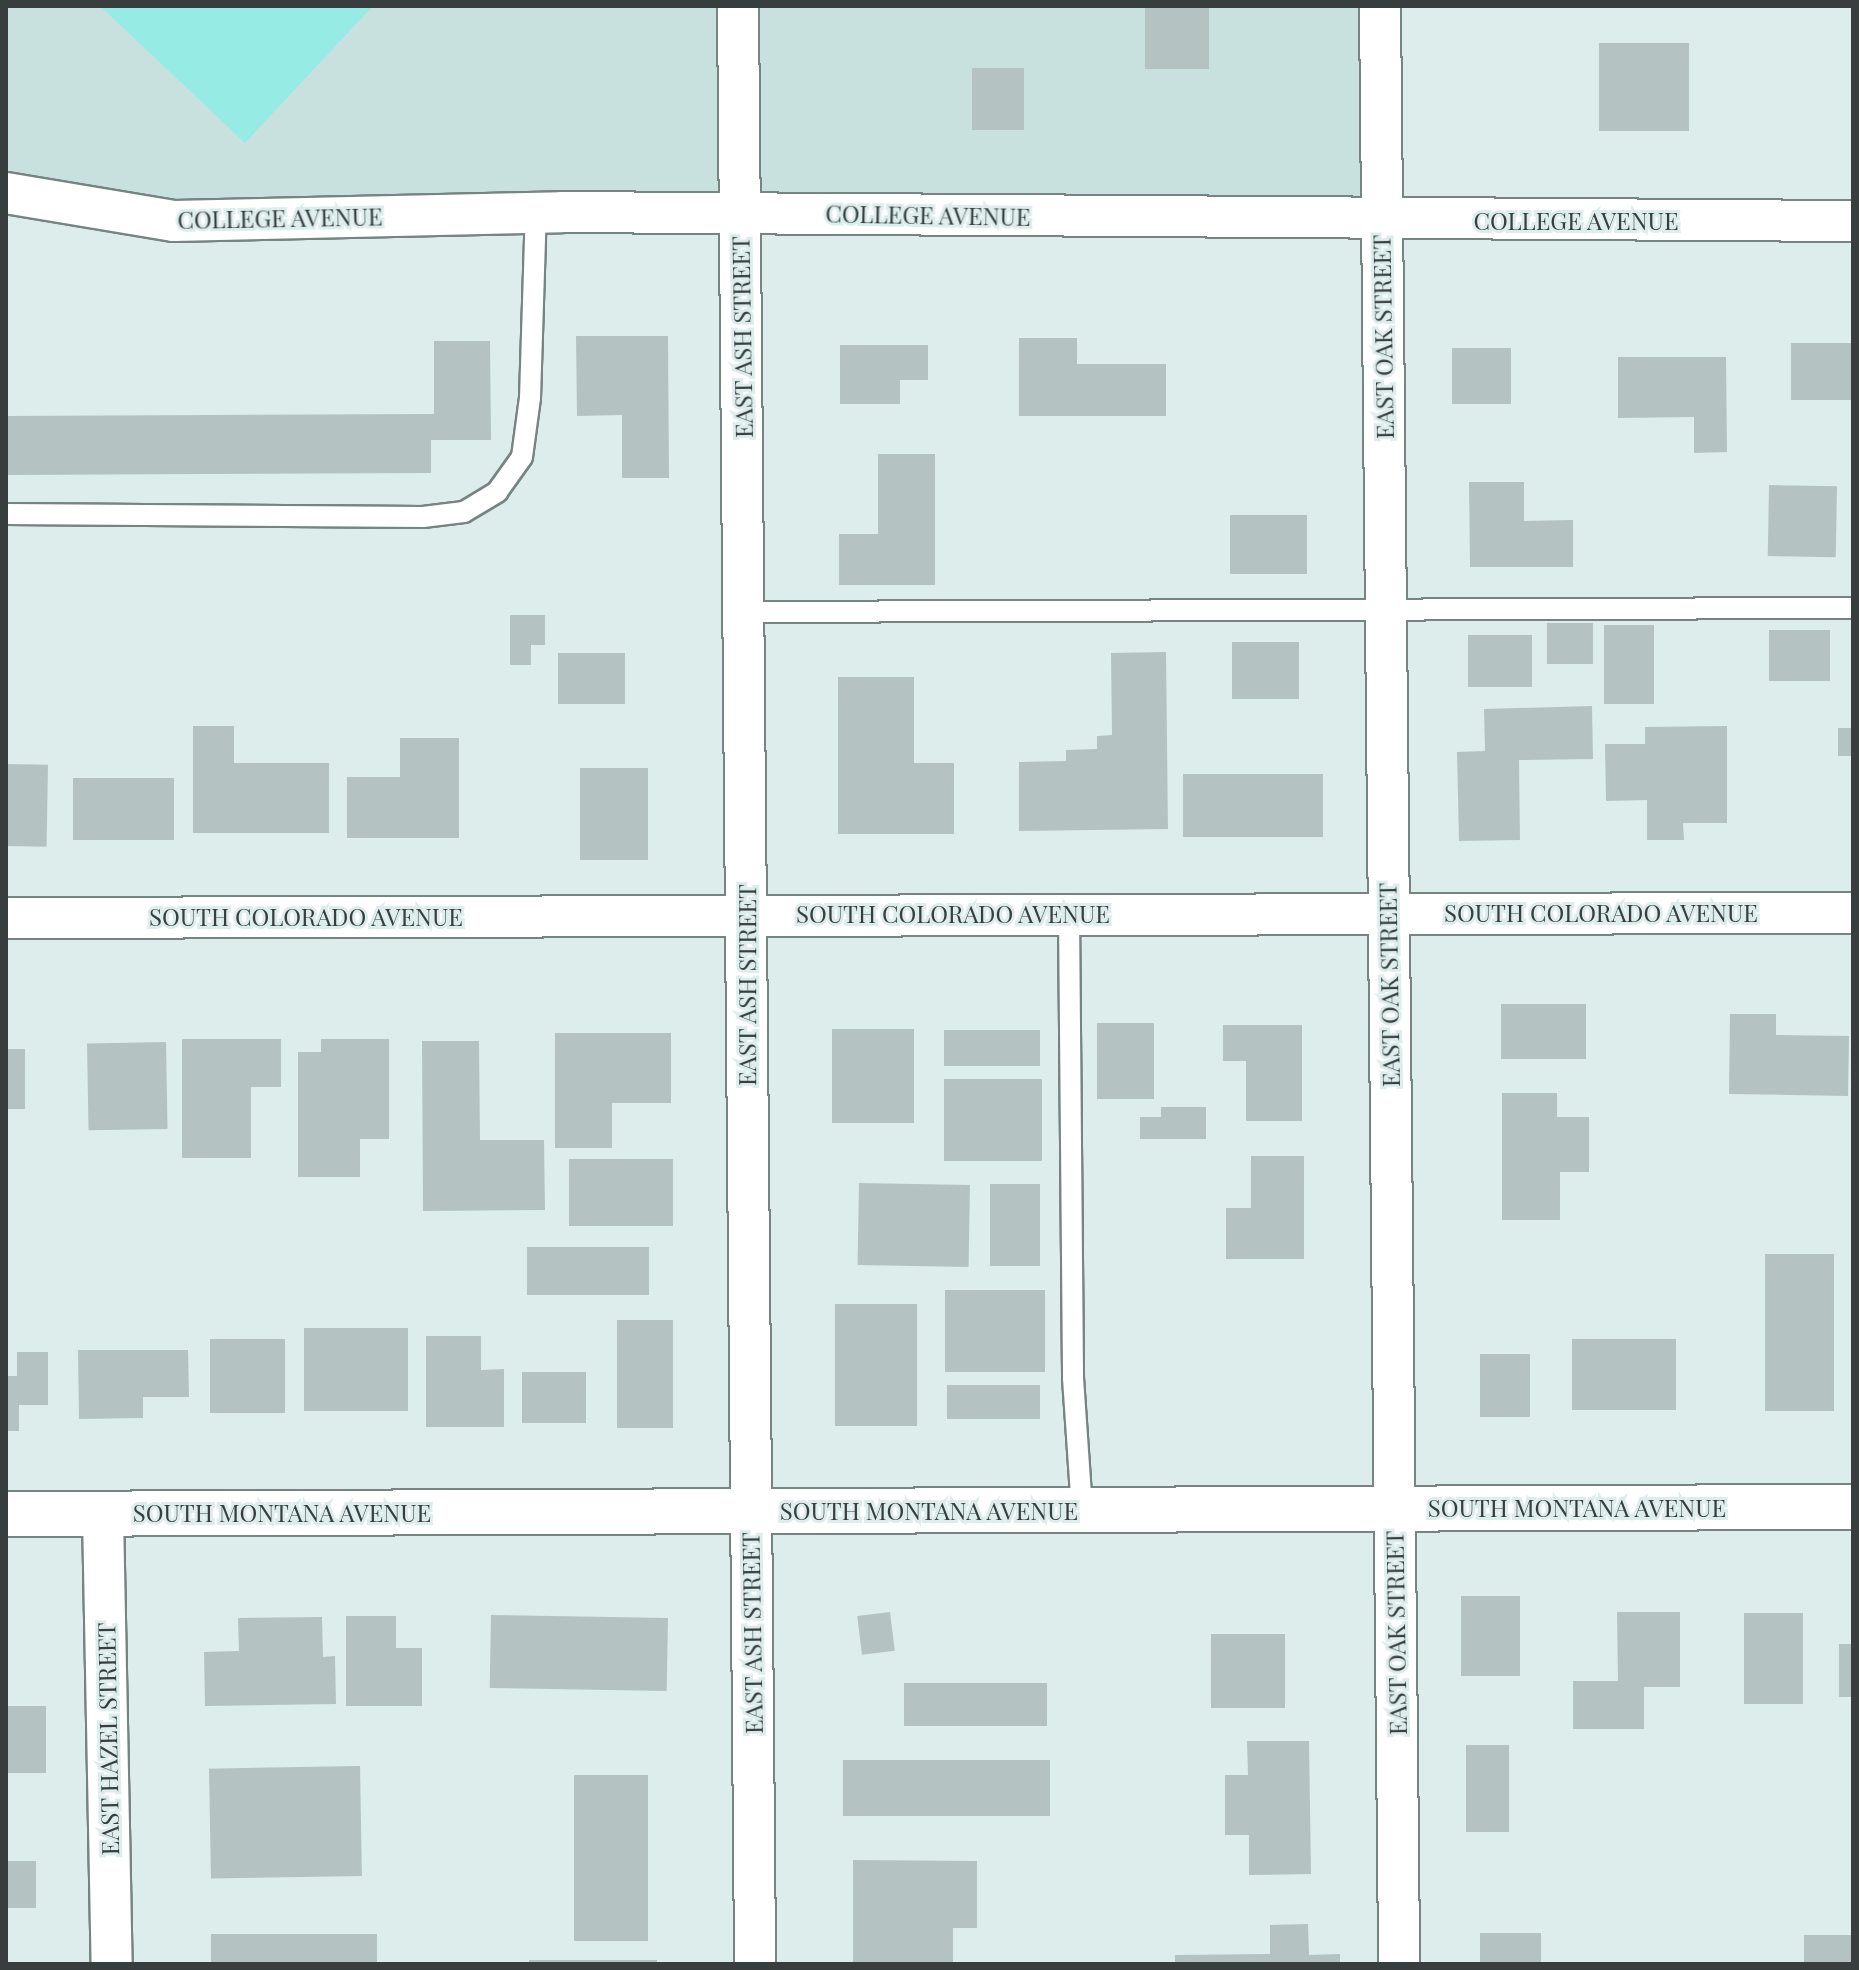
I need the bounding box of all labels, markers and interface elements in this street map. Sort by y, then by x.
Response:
street label: COLLEGE AVENUE [825,199,1031,231]
street label: COLLEGE AVENUE [177,202,383,234]
street label: COLLEGE AVENUE [1473,207,1679,235]
street label: EAST OAK STREET [1367,234,1399,440]
street label: EAST ASH STREET [726,235,758,439]
street label: EAST OAK STREET [1373,882,1405,1088]
street label: EAST ASH STREET [733,883,761,1087]
street label: SOUTH COLORADO AVENUE [1444,899,1758,927]
street label: SOUTH COLORADO AVENUE [796,900,1110,928]
street label: SOUTH COLORADO AVENUE [149,903,463,931]
street label: SOUTH MONTANA AVENUE [1427,1494,1727,1522]
street label: SOUTH MONTANA AVENUE [779,1497,1079,1525]
street label: SOUTH MONTANA AVENUE [132,1499,432,1527]
street label: EAST OAK STREET [1380,1530,1412,1736]
street label: EAST ASH STREET [736,1531,768,1735]
street label: EAST HAZEL STREET [92,1622,124,1856]

